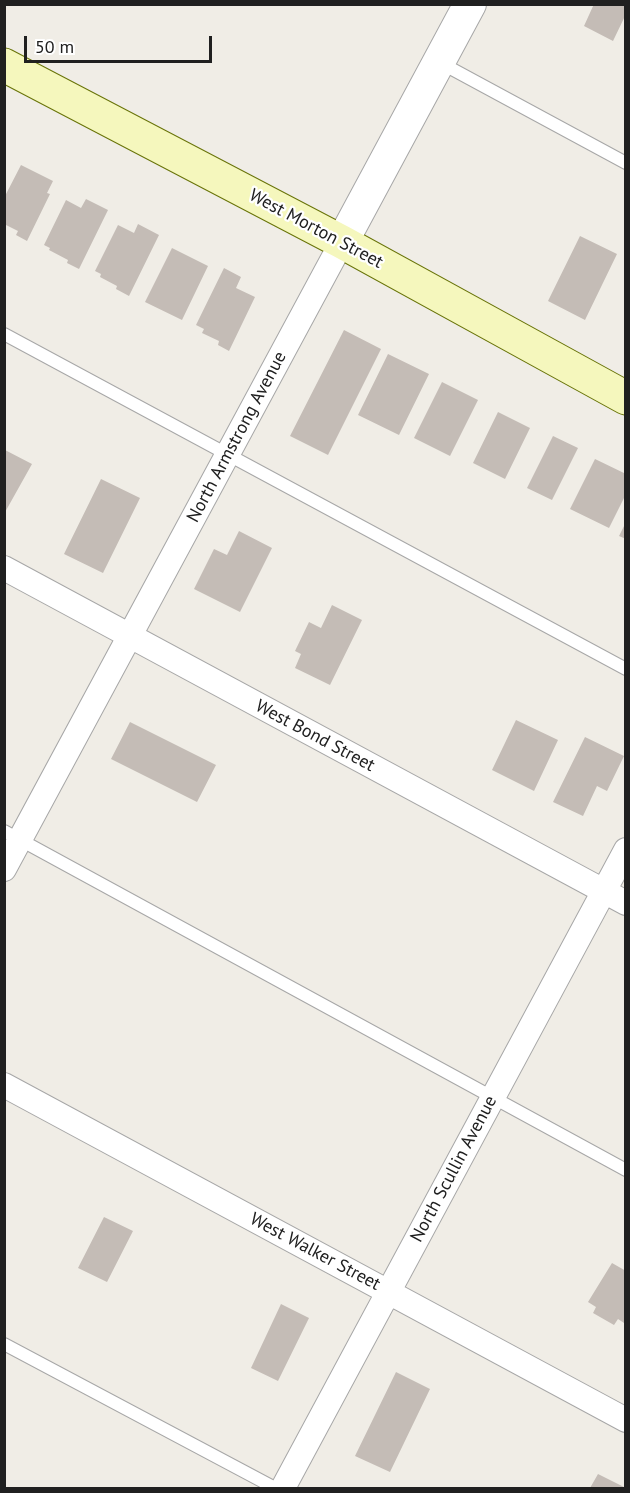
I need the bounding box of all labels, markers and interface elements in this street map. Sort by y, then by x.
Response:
scale bar [27,24,214,62]
text: 50 m [35,35,74,58]
street label: West Morton Street [245,185,387,273]
street label: North Armstrong Avenue [183,348,291,526]
street label: West Bond Street [252,695,378,777]
street label: North Scullin Avenue [406,1092,502,1246]
street label: West Walker Street [246,1209,384,1295]

